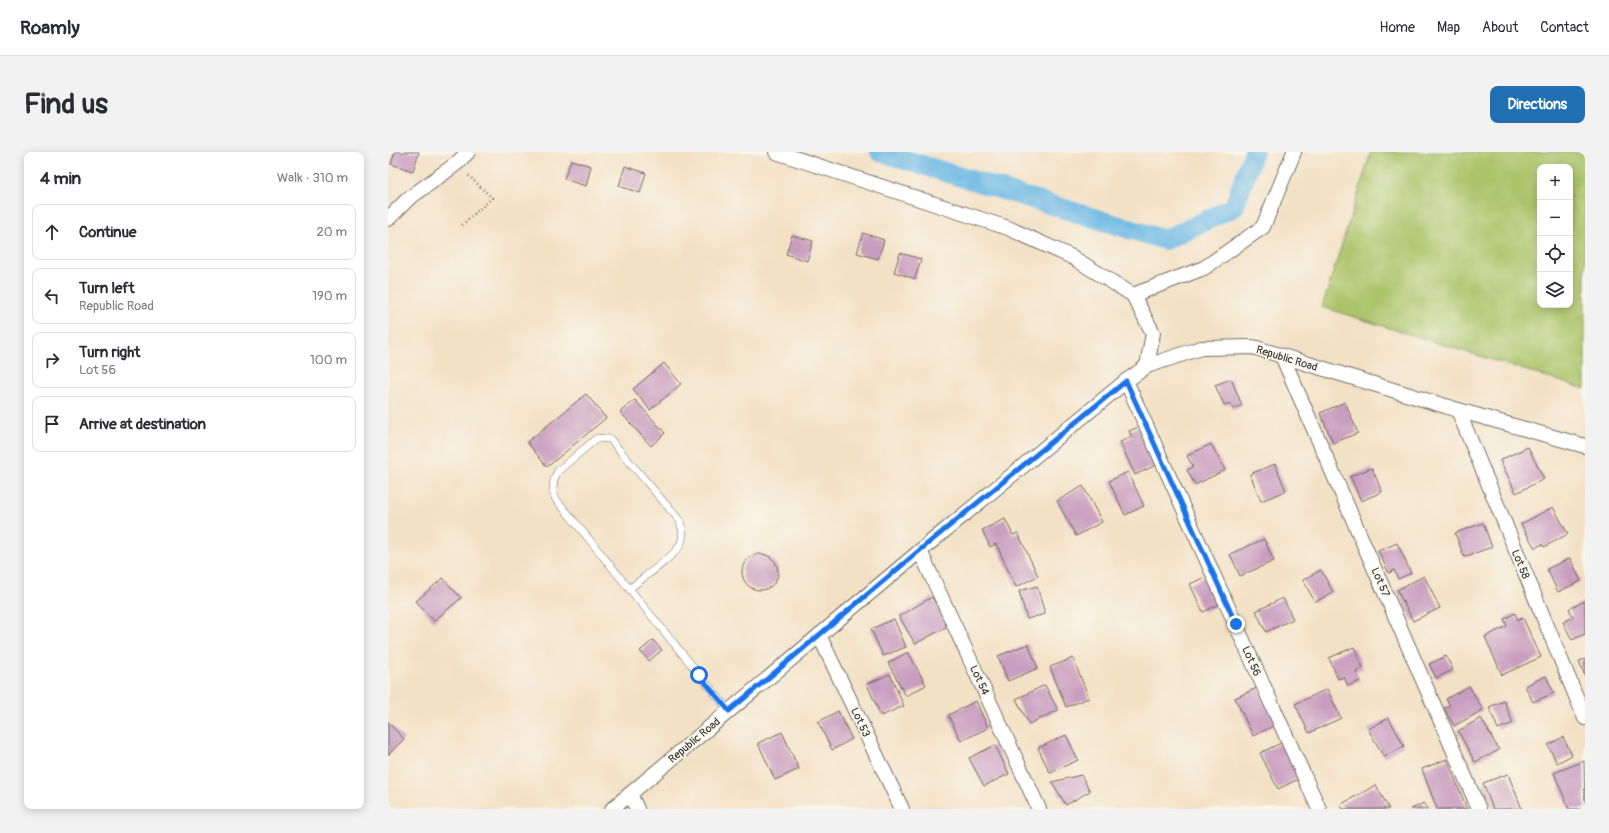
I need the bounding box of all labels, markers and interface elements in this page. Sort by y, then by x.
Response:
text: Roamly [20,16,80,40]
text: Home [1380,19,1415,36]
text: Map [1437,19,1460,36]
text: About [1482,19,1518,36]
text: Contact [1540,19,1589,36]
button: Directions [1490,86,1585,123]
text: Find us [24,87,108,122]
map controls [1537,164,1573,308]
button: + [1537,164,1573,200]
text: 4 min [40,168,81,189]
text: Walk · 310 m [277,170,348,186]
button: − [1537,200,1573,236]
icon: ahead [41,221,63,243]
text: Continue [79,223,137,242]
text: 20 m [316,224,347,240]
button: locate [1537,236,1573,272]
button: layers [1537,272,1573,308]
text: Turn left [79,279,135,298]
icon: left [41,285,63,307]
text: 190 m [312,288,347,304]
text: Republic Road [79,298,154,314]
text: Turn right [79,343,140,362]
street label: Republic Road [1255,343,1319,374]
icon: right [41,349,63,371]
text: 100 m [310,352,347,368]
text: Lot 56 [79,362,116,378]
icon: arrive [41,413,63,435]
text: Arrive at destination [79,415,206,434]
street label: Lot 58 [1509,548,1532,581]
street label: Lot 57 [1369,566,1393,599]
route end [1227,615,1245,633]
street label: Lot 56 [1239,644,1264,678]
street label: Lot 54 [967,663,992,698]
route start [690,666,708,684]
street label: Lot 53 [848,705,873,739]
street label: Republic Road [666,715,723,766]

